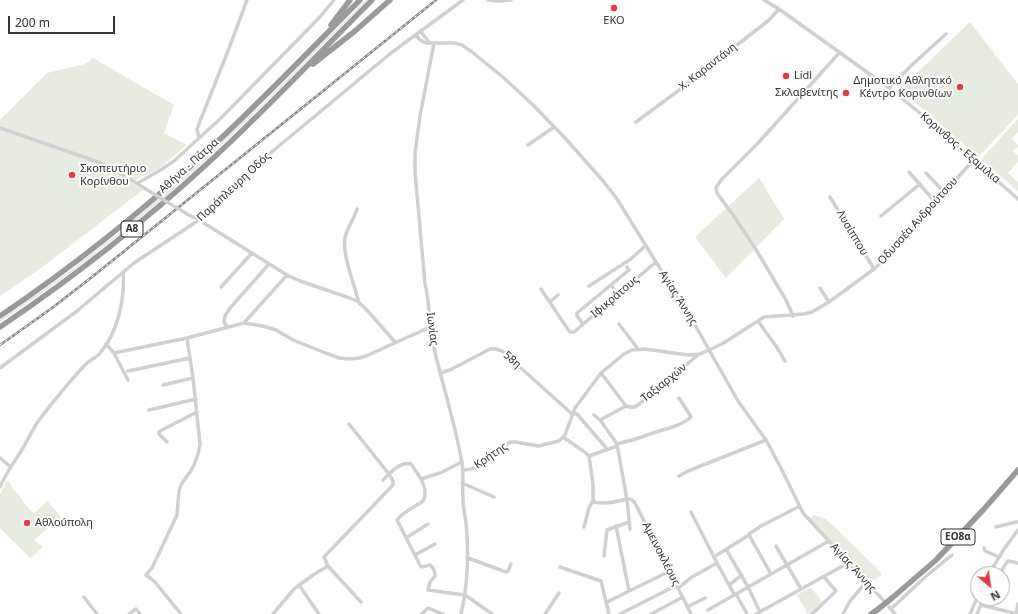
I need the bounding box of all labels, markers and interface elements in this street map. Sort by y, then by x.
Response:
marker: EKO [609,3,619,13]
scale bar [10,8,117,34]
text: 200 m [15,14,50,31]
place label: EKO [603,14,625,28]
street label: Χ. Καραντάνη [677,40,739,94]
place label: Lidl [794,69,812,83]
marker: Lidl [781,71,791,81]
place label: Δημοτικό Αθλητικό Κέντρο Κορινθίων [853,74,952,100]
marker: Δημοτικό Αθλητικό Κέντρο Κορινθίων [955,82,965,92]
place label: Σκλαβενίτης [775,86,838,100]
marker: Σκλαβενίτης [841,88,851,98]
street label: Κορινθος - Εξαμιλια [917,110,1003,186]
street label: Αθήνα - Πάτρα [157,136,221,196]
street label: Παράπλευρη Οδός [194,149,274,225]
place label: Σκοπευτήριο Κορίνθου [80,162,146,188]
marker: Σκοπευτήριο Κορίνθου [67,170,77,180]
street label: Οδυσσέα Ανδρούτσου [875,175,961,267]
street label: Λυσίππου [833,208,871,258]
road number: Α8 [121,221,143,237]
street label: Αγίας Άννης [656,268,700,328]
street label: Ιφικράτους [588,273,642,321]
street label: Ιωνίας [423,312,441,346]
street label: 58η [500,349,524,371]
street label: Ταξιαρχών [639,361,689,405]
street label: Κρήτης [472,440,510,472]
place label: Αθλούπολη [35,516,93,530]
marker: Αθλούπολη [22,518,32,528]
street label: Αμεινοκλέους [639,520,683,588]
road number: ΕΟ8α [941,529,975,545]
street label: Αγίας Άννης [827,540,879,596]
north arrow [970,566,1010,606]
text: N [988,587,1003,605]

